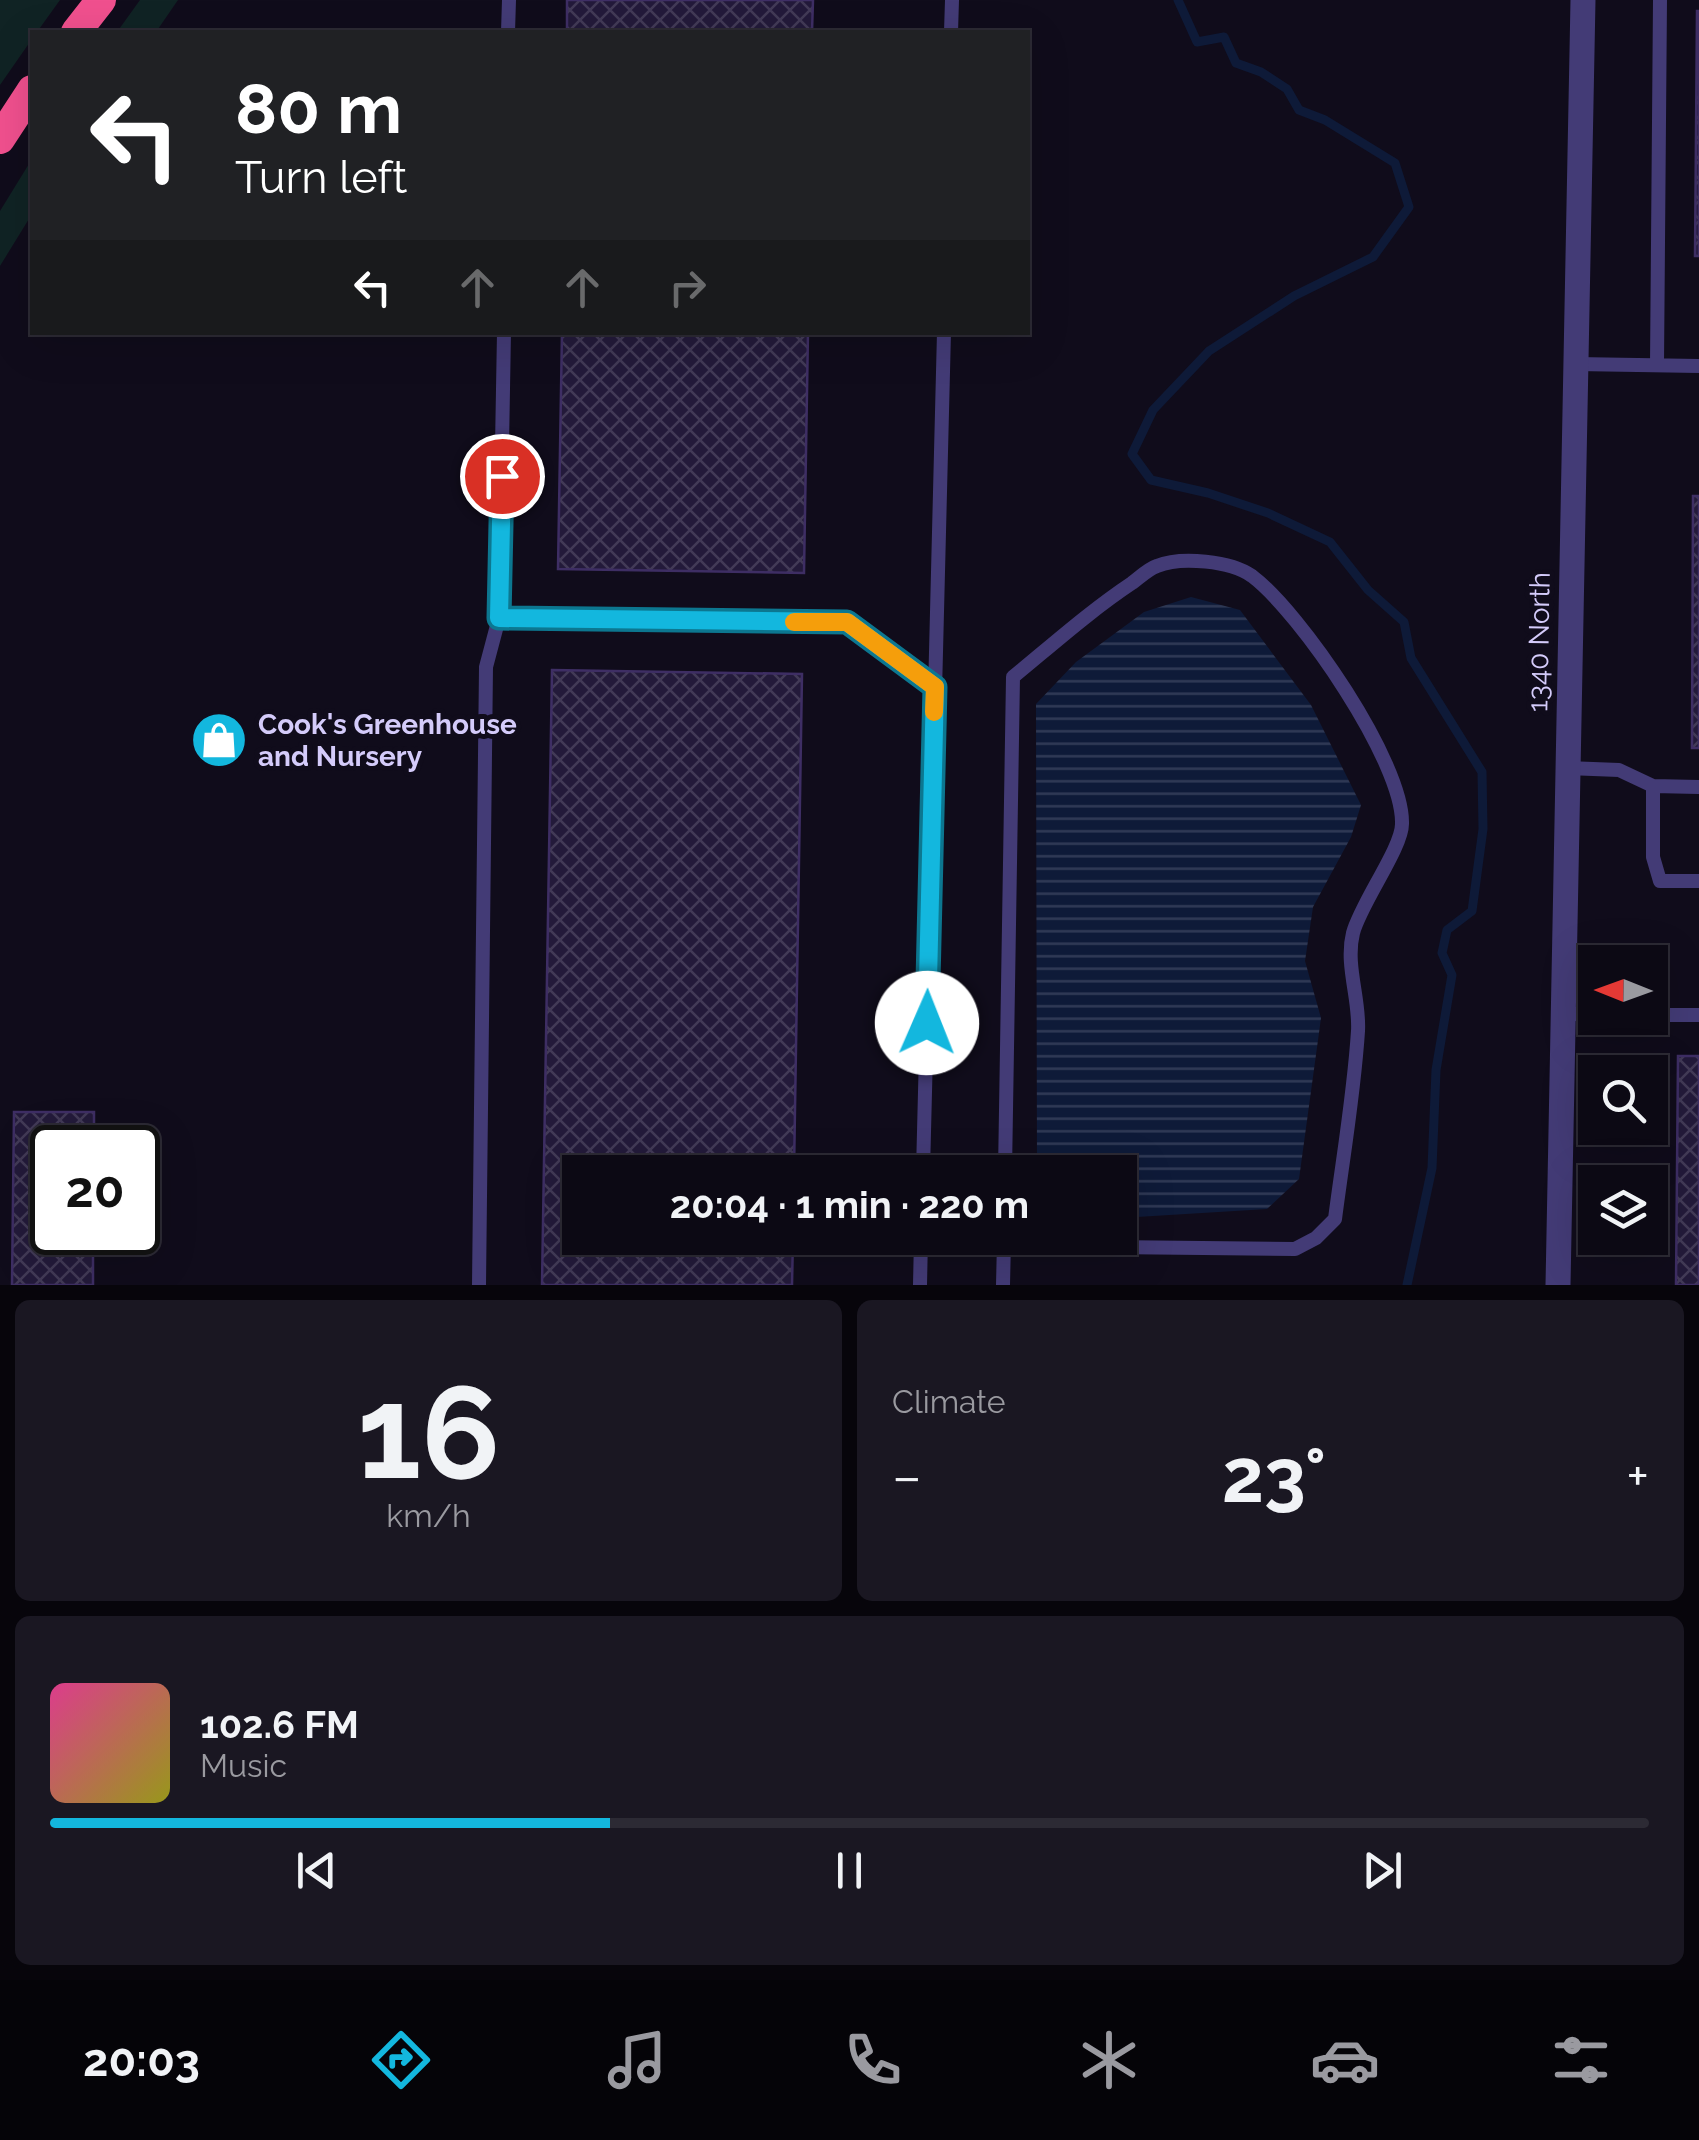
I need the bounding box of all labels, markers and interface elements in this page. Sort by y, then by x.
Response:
text: 80 m [235,67,402,149]
icon: left [70,70,200,200]
text: Turn left [235,151,407,204]
icon: left [345,260,400,315]
icon: ahead [450,260,505,315]
icon: ahead [555,260,610,315]
icon: right [660,260,715,315]
pin [460,434,545,519]
icon: arrive [475,449,530,504]
street label: 1340 North [1521,572,1557,712]
place label: Cook's Greenhouse and Nursery [258,708,517,773]
shop icon: Cook's Greenhouse and Nursery [189,710,249,770]
north arrow [1578,945,1668,1035]
map controls [1578,945,1668,1255]
position arrow [875,971,979,1075]
button: search [1578,1055,1668,1145]
speed limit sign: 20 [30,1125,160,1255]
button: layers [1578,1165,1668,1255]
text: 20:04 · 1 min · 220 m [670,1182,1029,1227]
text: 16 [357,1356,500,1508]
text: Climate [892,1383,1006,1420]
text: 23° [1222,1431,1326,1520]
text: − [892,1444,922,1509]
text: + [1626,1444,1649,1509]
text: km/h [386,1497,471,1534]
text: 102.6 FM [200,1702,359,1747]
text: Music [200,1747,287,1784]
icon: previous [289,1843,344,1898]
icon: pause [822,1843,877,1898]
icon: next [1355,1843,1410,1898]
icon: directions [366,2025,436,2095]
icon: music [602,2025,672,2095]
icon: phone [838,2025,908,2095]
icon: climate [1074,2025,1144,2095]
icon: car [1310,2025,1380,2095]
icon: filters [1546,2025,1616,2095]
text: 20:03 [83,2034,200,2087]

